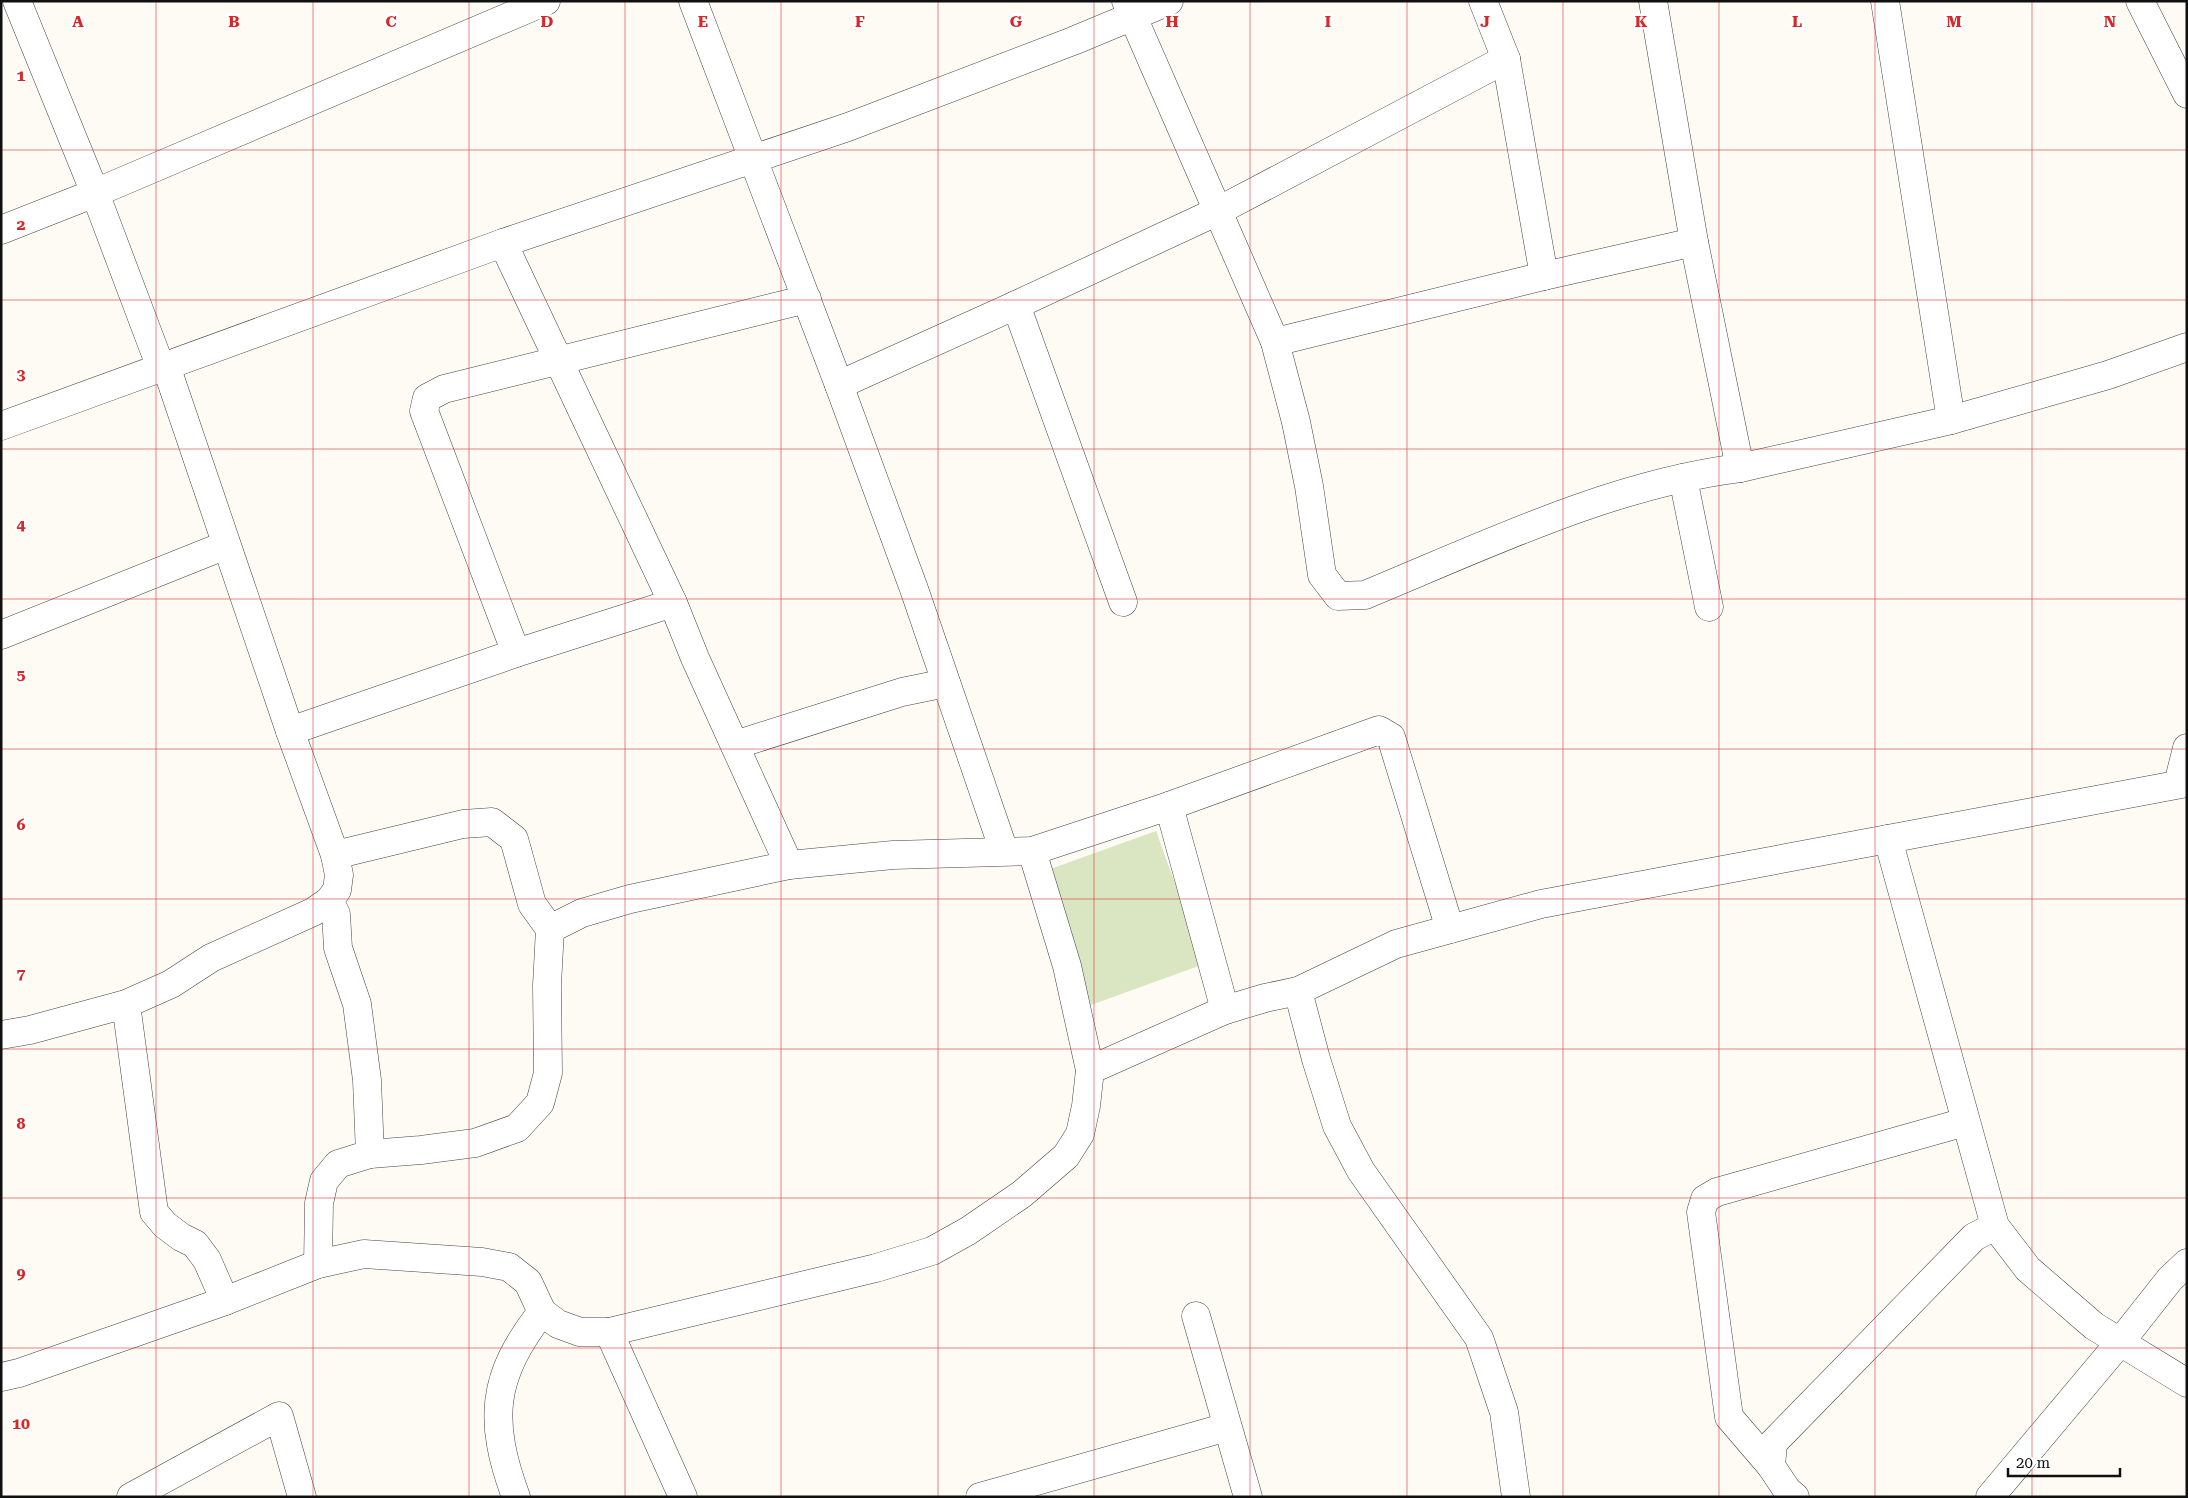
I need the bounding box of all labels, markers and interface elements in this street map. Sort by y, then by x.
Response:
text: A [72,12,84,31]
text: B [228,12,240,31]
text: C [385,12,397,31]
text: D [541,12,554,31]
text: E [698,12,708,31]
text: F [855,12,865,31]
text: G [1010,12,1023,31]
text: H [1165,12,1179,31]
text: I [1325,12,1331,31]
text: J [1480,12,1490,31]
text: K [1635,12,1648,31]
text: L [1792,12,1802,31]
text: M [1946,12,1962,31]
text: N [2104,12,2116,31]
text: 1 [17,66,26,85]
text: 2 [17,215,26,234]
text: 3 [17,365,26,384]
text: 4 [17,515,26,534]
text: 5 [17,665,26,684]
text: 6 [17,815,26,834]
text: 7 [17,964,26,983]
text: 8 [17,1114,26,1133]
text: 9 [17,1264,26,1283]
text: 10 [12,1414,30,1433]
scale bar [2008,1446,2120,1478]
text: 20 m [2016,1454,2051,1472]

